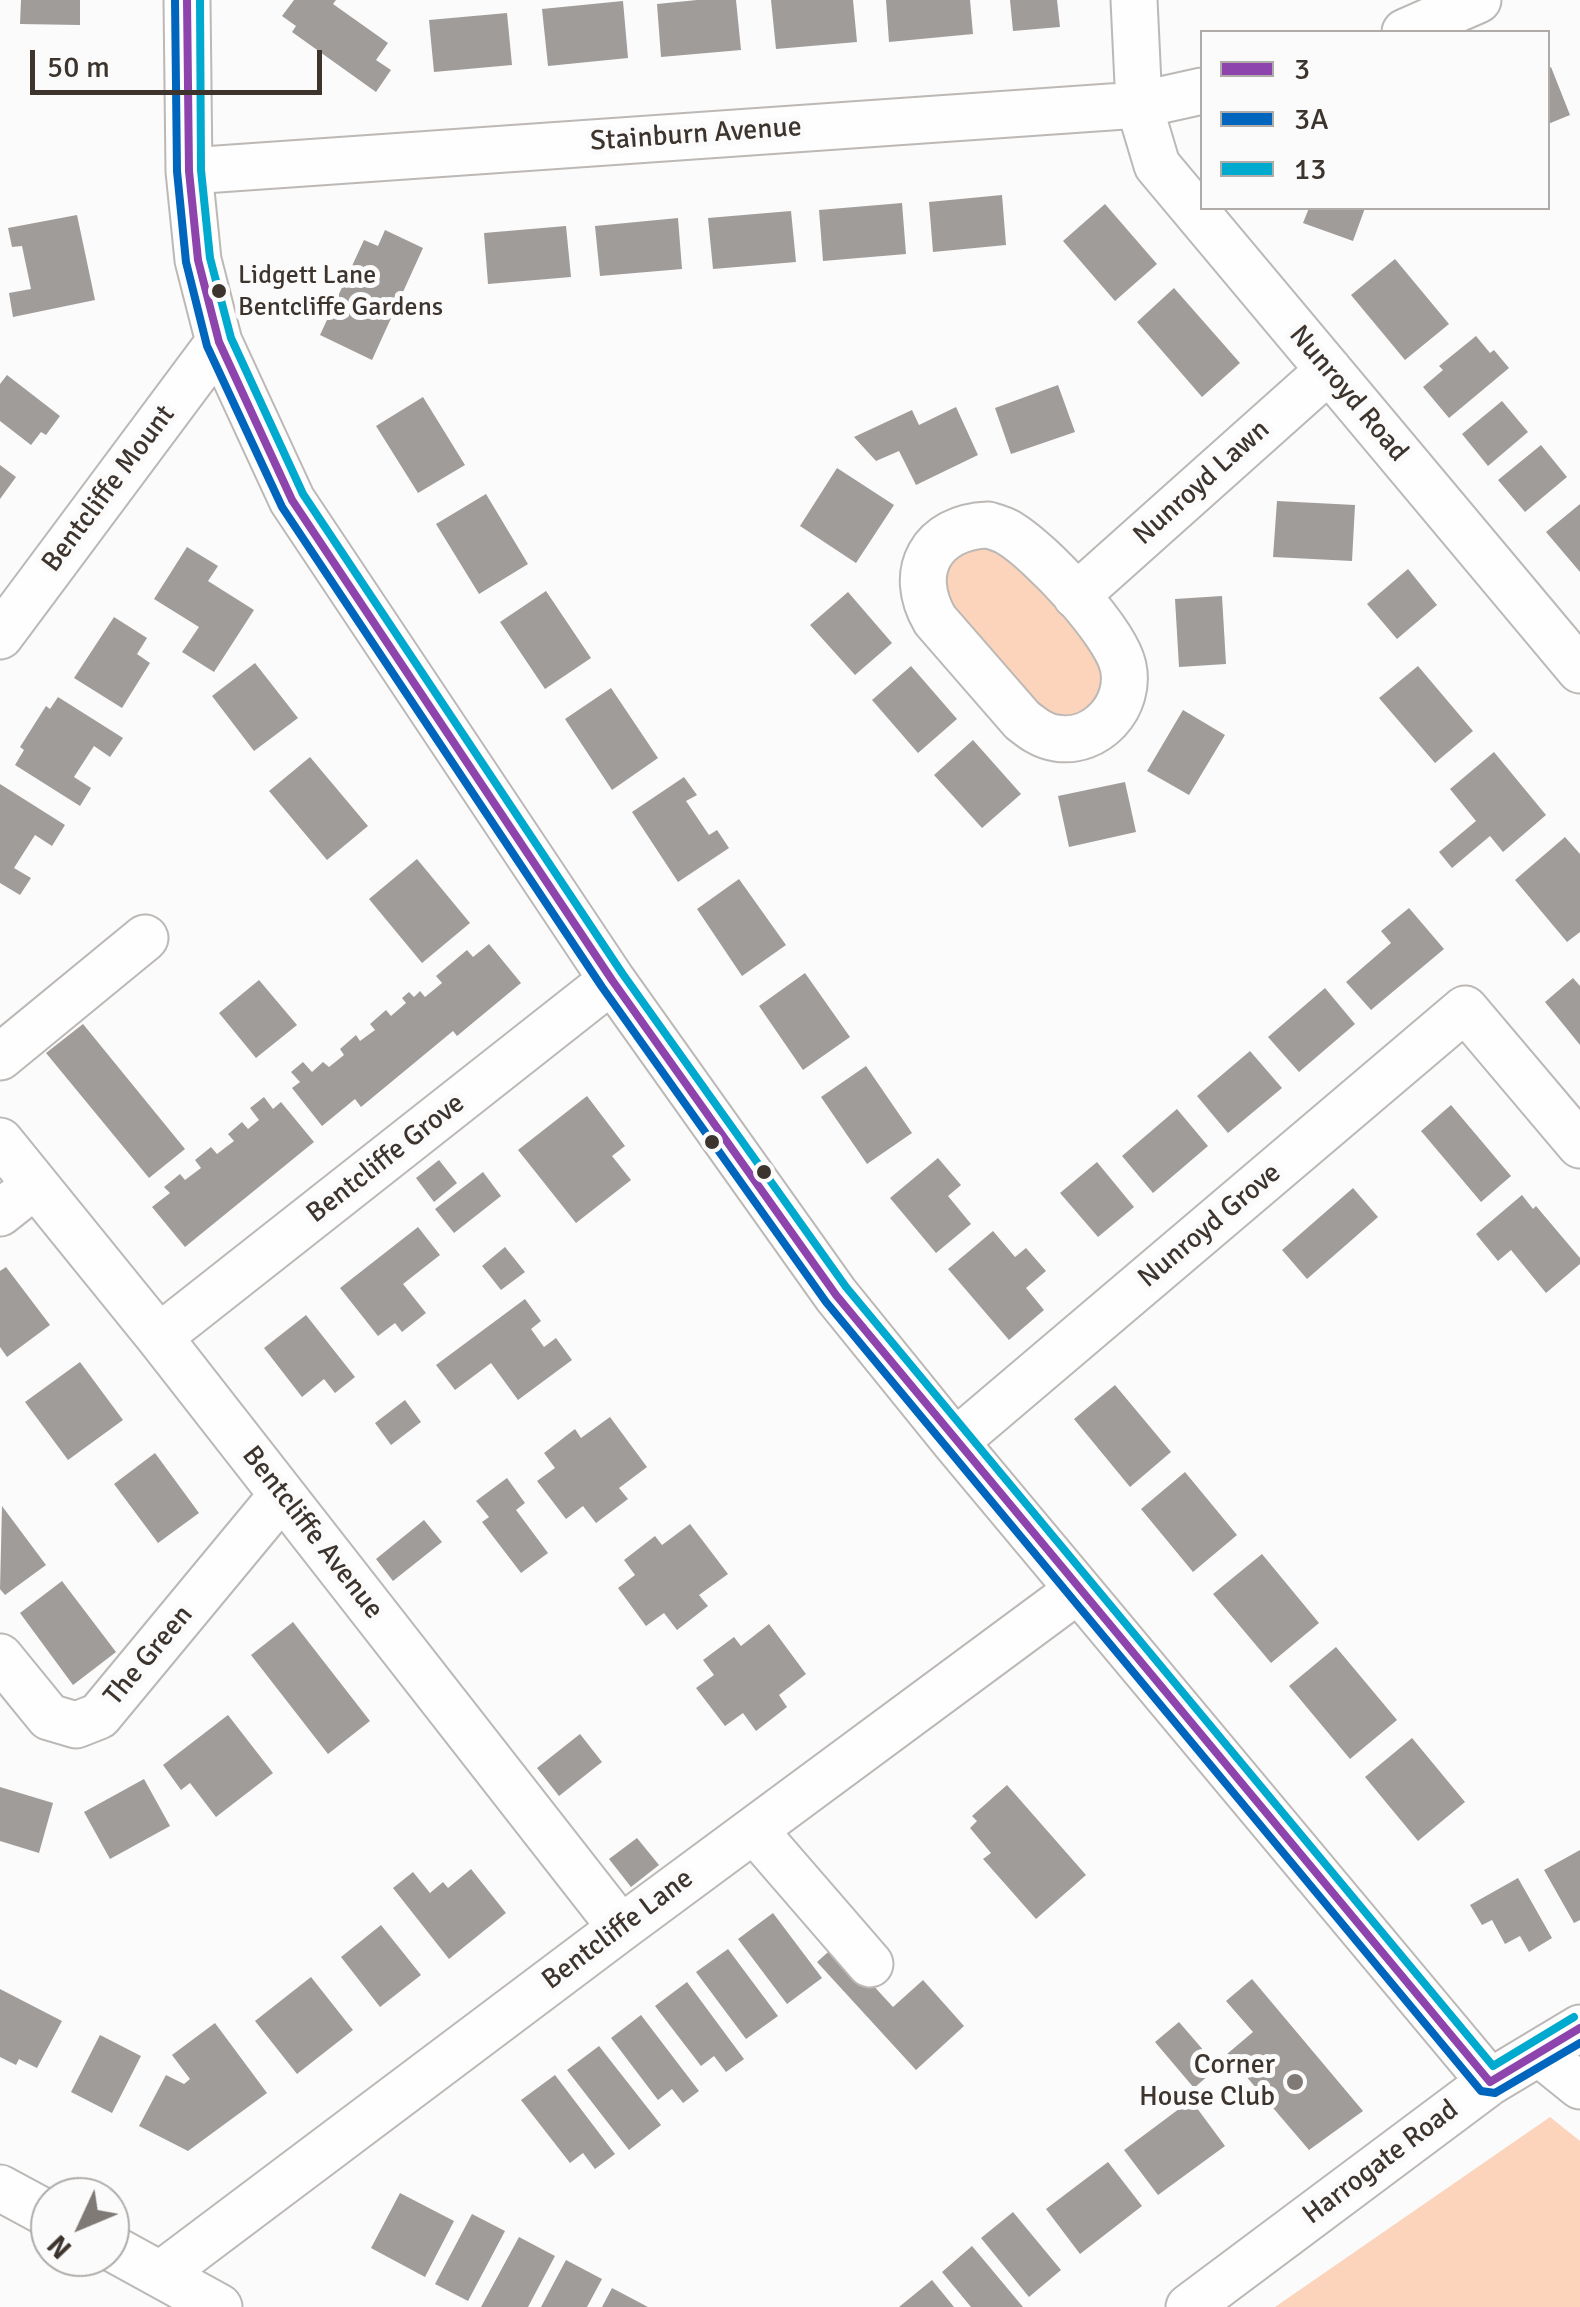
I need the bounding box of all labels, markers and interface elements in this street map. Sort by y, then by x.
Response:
scale bar [35,30,328,92]
legend [1200,30,1550,210]
text: 50 m [47,49,110,86]
text: 3 [1294,51,1310,88]
text: 3A [1294,101,1329,138]
street label: Stainburn Avenue [589,111,803,159]
text: 13 [1294,151,1326,188]
place label: Lidgett Lane Bentcliffe Gardens [238,260,443,322]
marker: Lidgett Lane Bentcliffe Gardens [209,281,229,301]
street label: Nunroyd Road [1281,319,1415,469]
street label: Bentcliffe Mount [35,399,183,579]
street label: Nunroyd Lawn [1127,413,1277,553]
street label: Bentcliffe Grove [300,1087,472,1231]
unlabelled marker [702,1132,722,1152]
street label: Nunroyd Grove [1132,1157,1288,1295]
unlabelled marker [754,1162,774,1182]
street label: Bentcliffe Avenue [234,1440,390,1626]
street label: The Green [97,1599,201,1713]
street label: Bentcliffe Lane [536,1862,700,1998]
place label: Corner House Club [1139,2049,1275,2115]
marker: Corner House Club [1284,2071,1306,2093]
street label: Harrogate Road [1297,2094,1465,2232]
north arrow [30,2177,130,2277]
text: N [41,2228,79,2265]

